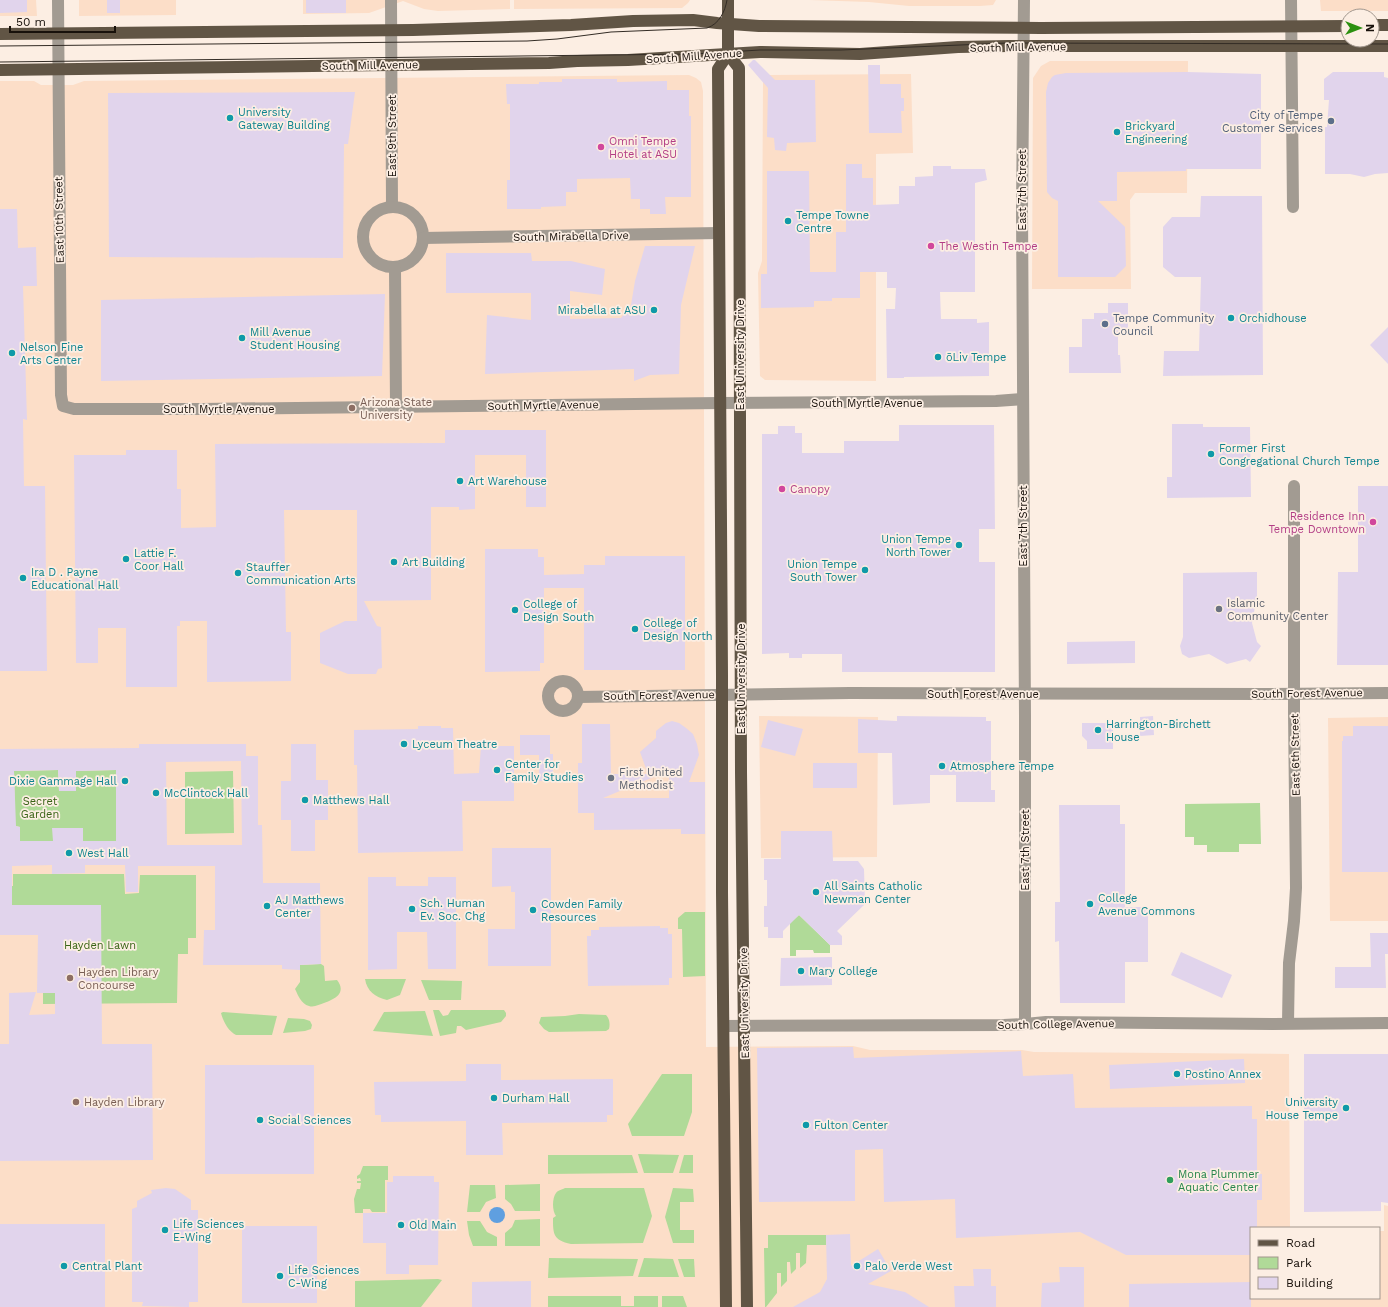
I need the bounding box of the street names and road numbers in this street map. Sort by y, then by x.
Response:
street label: South Mill Avenue [970,40,1066,55]
street label: South Mill Avenue [645,47,743,66]
street label: South Mill Avenue [322,58,418,73]
street label: East 9th Street [386,94,399,177]
street label: East 7th Street [1016,149,1029,231]
street label: East 10th Street [52,176,67,263]
street label: South Mirabella Drive [513,229,629,244]
street label: East University Drive [734,299,747,411]
street label: South Myrtle Avenue [811,397,923,410]
street label: South Myrtle Avenue [487,398,599,413]
street label: South Myrtle Avenue [163,403,275,416]
street label: East 7th Street [1017,485,1030,567]
street label: East University Drive [735,623,748,735]
street label: South Forest Avenue [1251,686,1363,701]
street label: South Forest Avenue [603,688,715,703]
street label: South Forest Avenue [927,688,1039,701]
street label: East 6th Street [1288,713,1303,796]
street label: East 7th Street [1019,809,1032,891]
street label: East University Drive [737,947,752,1059]
street label: South College Avenue [997,1017,1115,1032]

